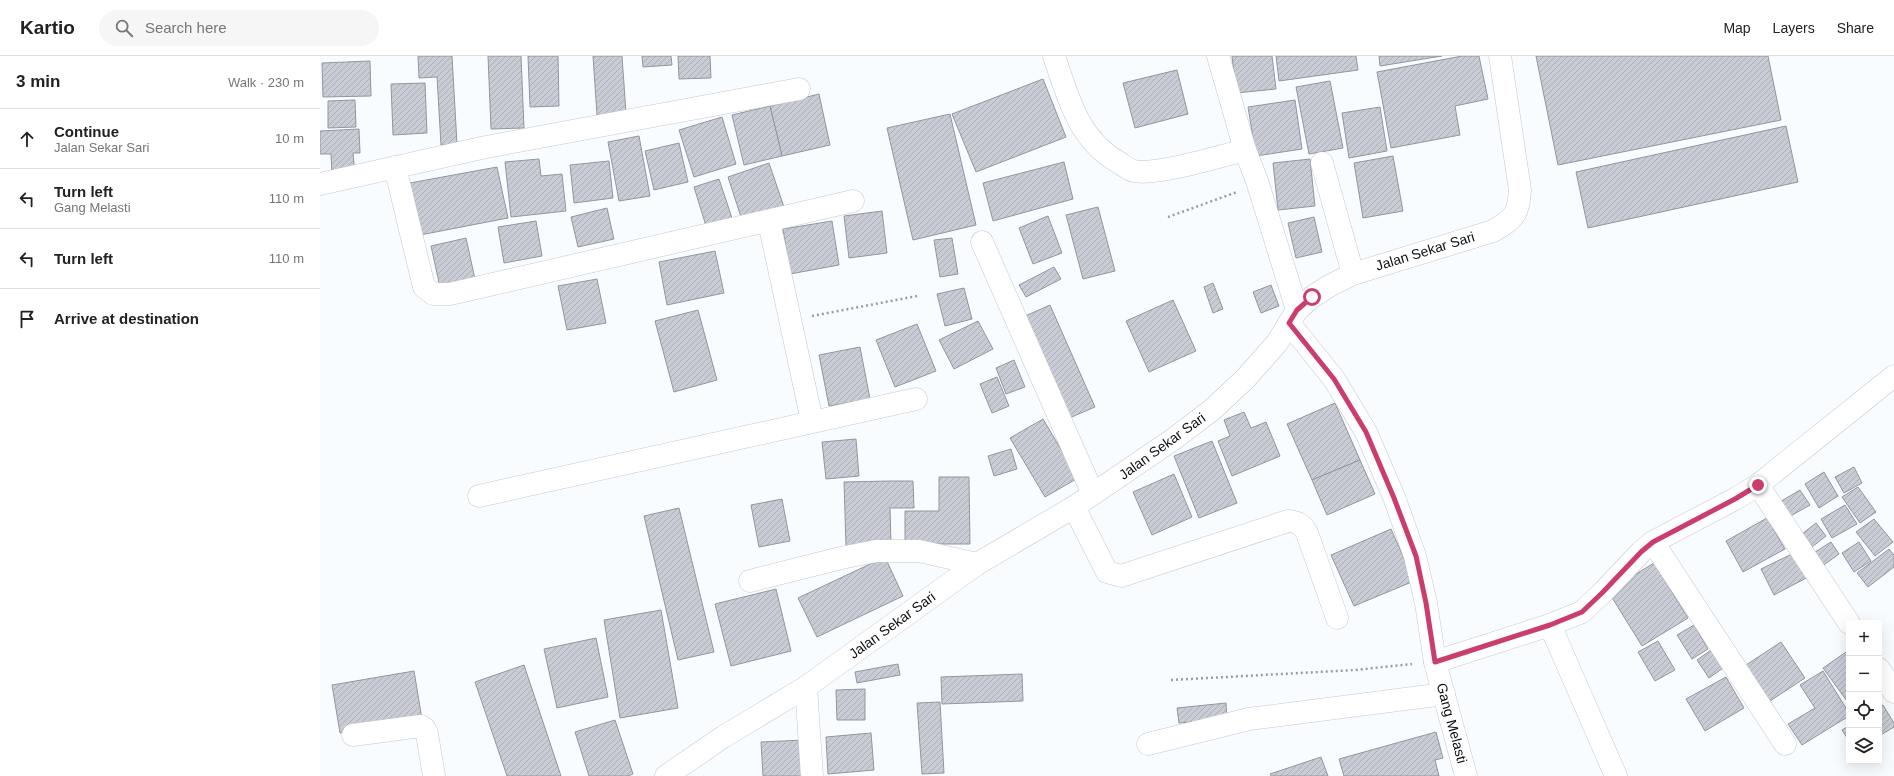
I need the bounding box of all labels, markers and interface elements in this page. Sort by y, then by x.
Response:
search box [99,10,379,46]
text: Kartio [20,17,75,38]
icon: search [113,17,135,39]
text: Search here [145,19,227,36]
text: Map [1723,20,1751,36]
text: Layers [1773,20,1815,36]
text: Share [1837,20,1874,36]
text: 3 min [16,72,60,91]
text: Walk · 230 m [228,75,304,90]
text: Continue [54,123,119,140]
icon: ahead [16,128,38,150]
text: 10 m [275,131,304,146]
text: Jalan Sekar Sari [54,140,149,155]
text: Turn left [54,183,113,200]
icon: left [16,188,38,210]
text: 110 m [269,191,304,206]
text: Gang Melasti [54,200,131,215]
street label: Jalan Sekar Sari [1374,228,1476,274]
icon: left [16,248,38,270]
text: Turn left [54,250,113,267]
text: 110 m [269,251,304,266]
route start [1303,288,1321,306]
icon: arrive [16,308,38,330]
text: Arrive at destination [54,310,199,327]
street label: Jalan Sekar Sari [1116,409,1208,483]
route end [1749,476,1767,494]
street label: Jalan Sekar Sari [846,588,938,662]
map controls [1846,620,1882,764]
button: + [1846,620,1882,656]
button: − [1846,656,1882,692]
street label: Gang Melasti [1434,681,1470,765]
button: locate [1846,692,1882,728]
button: layers [1846,728,1882,764]

